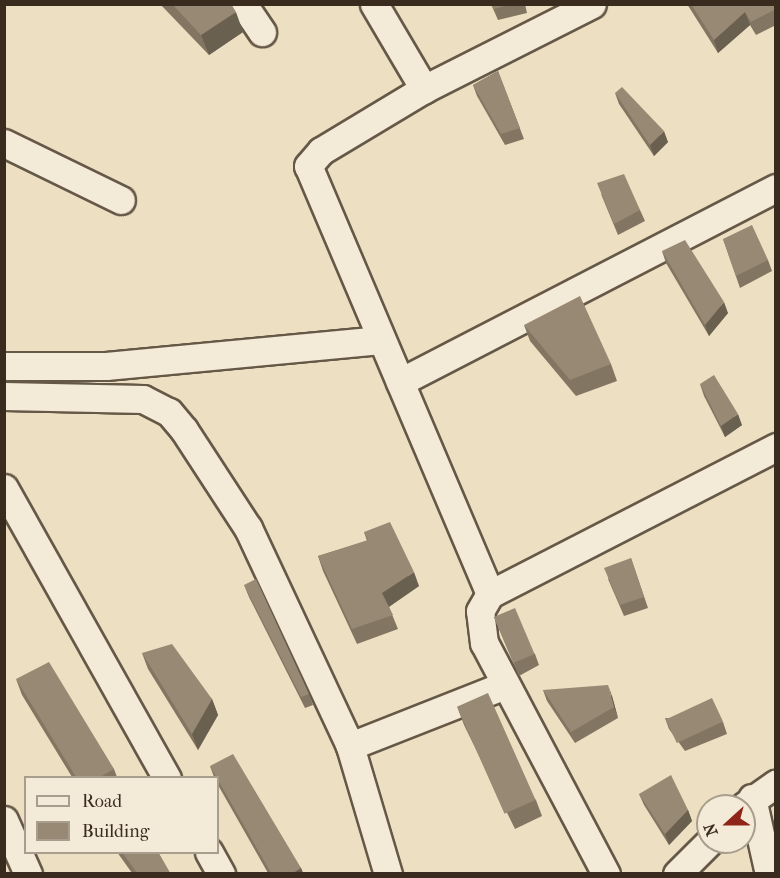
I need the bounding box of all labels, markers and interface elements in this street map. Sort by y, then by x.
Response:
legend [24,776,219,854]
text: Road [82,791,122,812]
north arrow [696,794,756,854]
text: Building [82,821,149,842]
text: N [700,821,722,839]

